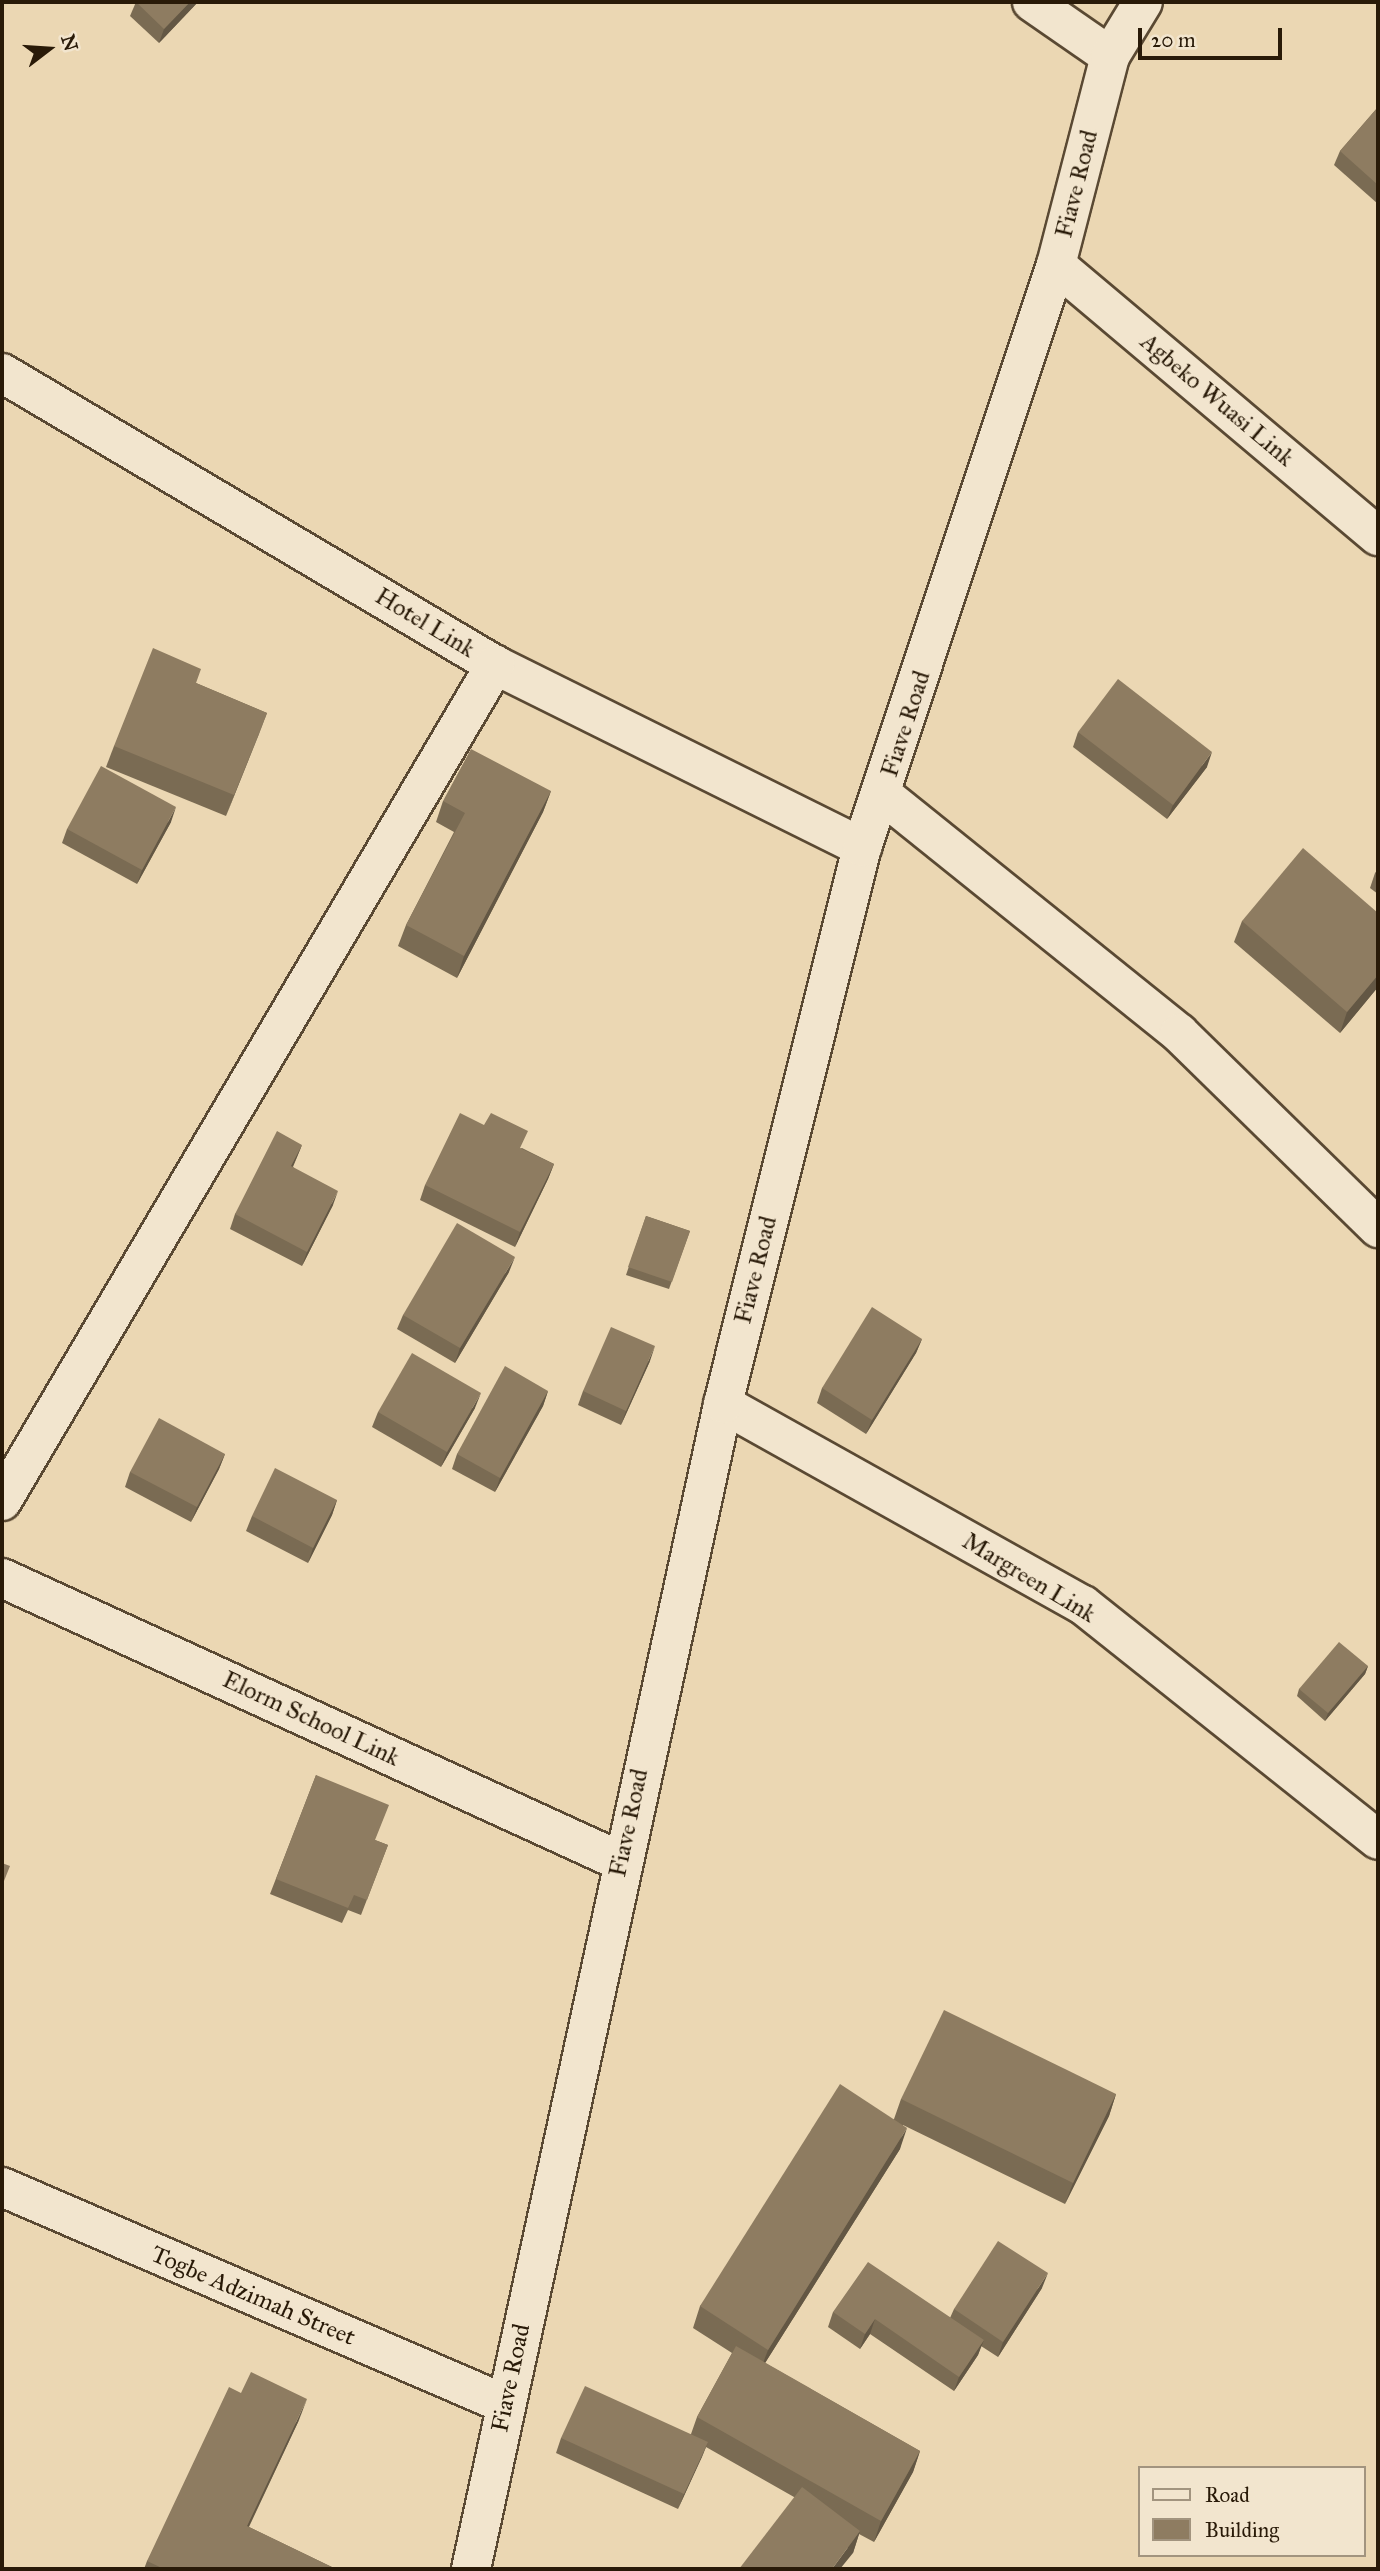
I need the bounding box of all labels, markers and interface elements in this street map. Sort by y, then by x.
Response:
north arrow [14,14,84,84]
scale bar [1142,14,1286,58]
text: 20 m [1151,27,1196,53]
text: N [56,32,83,54]
street label: Fiave Road [1050,127,1104,241]
street label: Agbeko Wuasi Link [1134,327,1300,473]
street label: Hotel Link [370,582,480,664]
street label: Fiave Road [875,667,937,781]
street label: Fiave Road [729,1213,783,1327]
street label: Margreen Link [957,1527,1101,1629]
street label: Elorm School Link [218,1665,404,1773]
street label: Fiave Road [604,1766,654,1880]
street label: Togbe Adzimah Street [147,2240,359,2352]
street label: Fiave Road [486,2321,536,2435]
legend [1138,2466,1366,2557]
text: Road [1205,2482,1250,2508]
text: Building [1205,2517,1279,2543]

